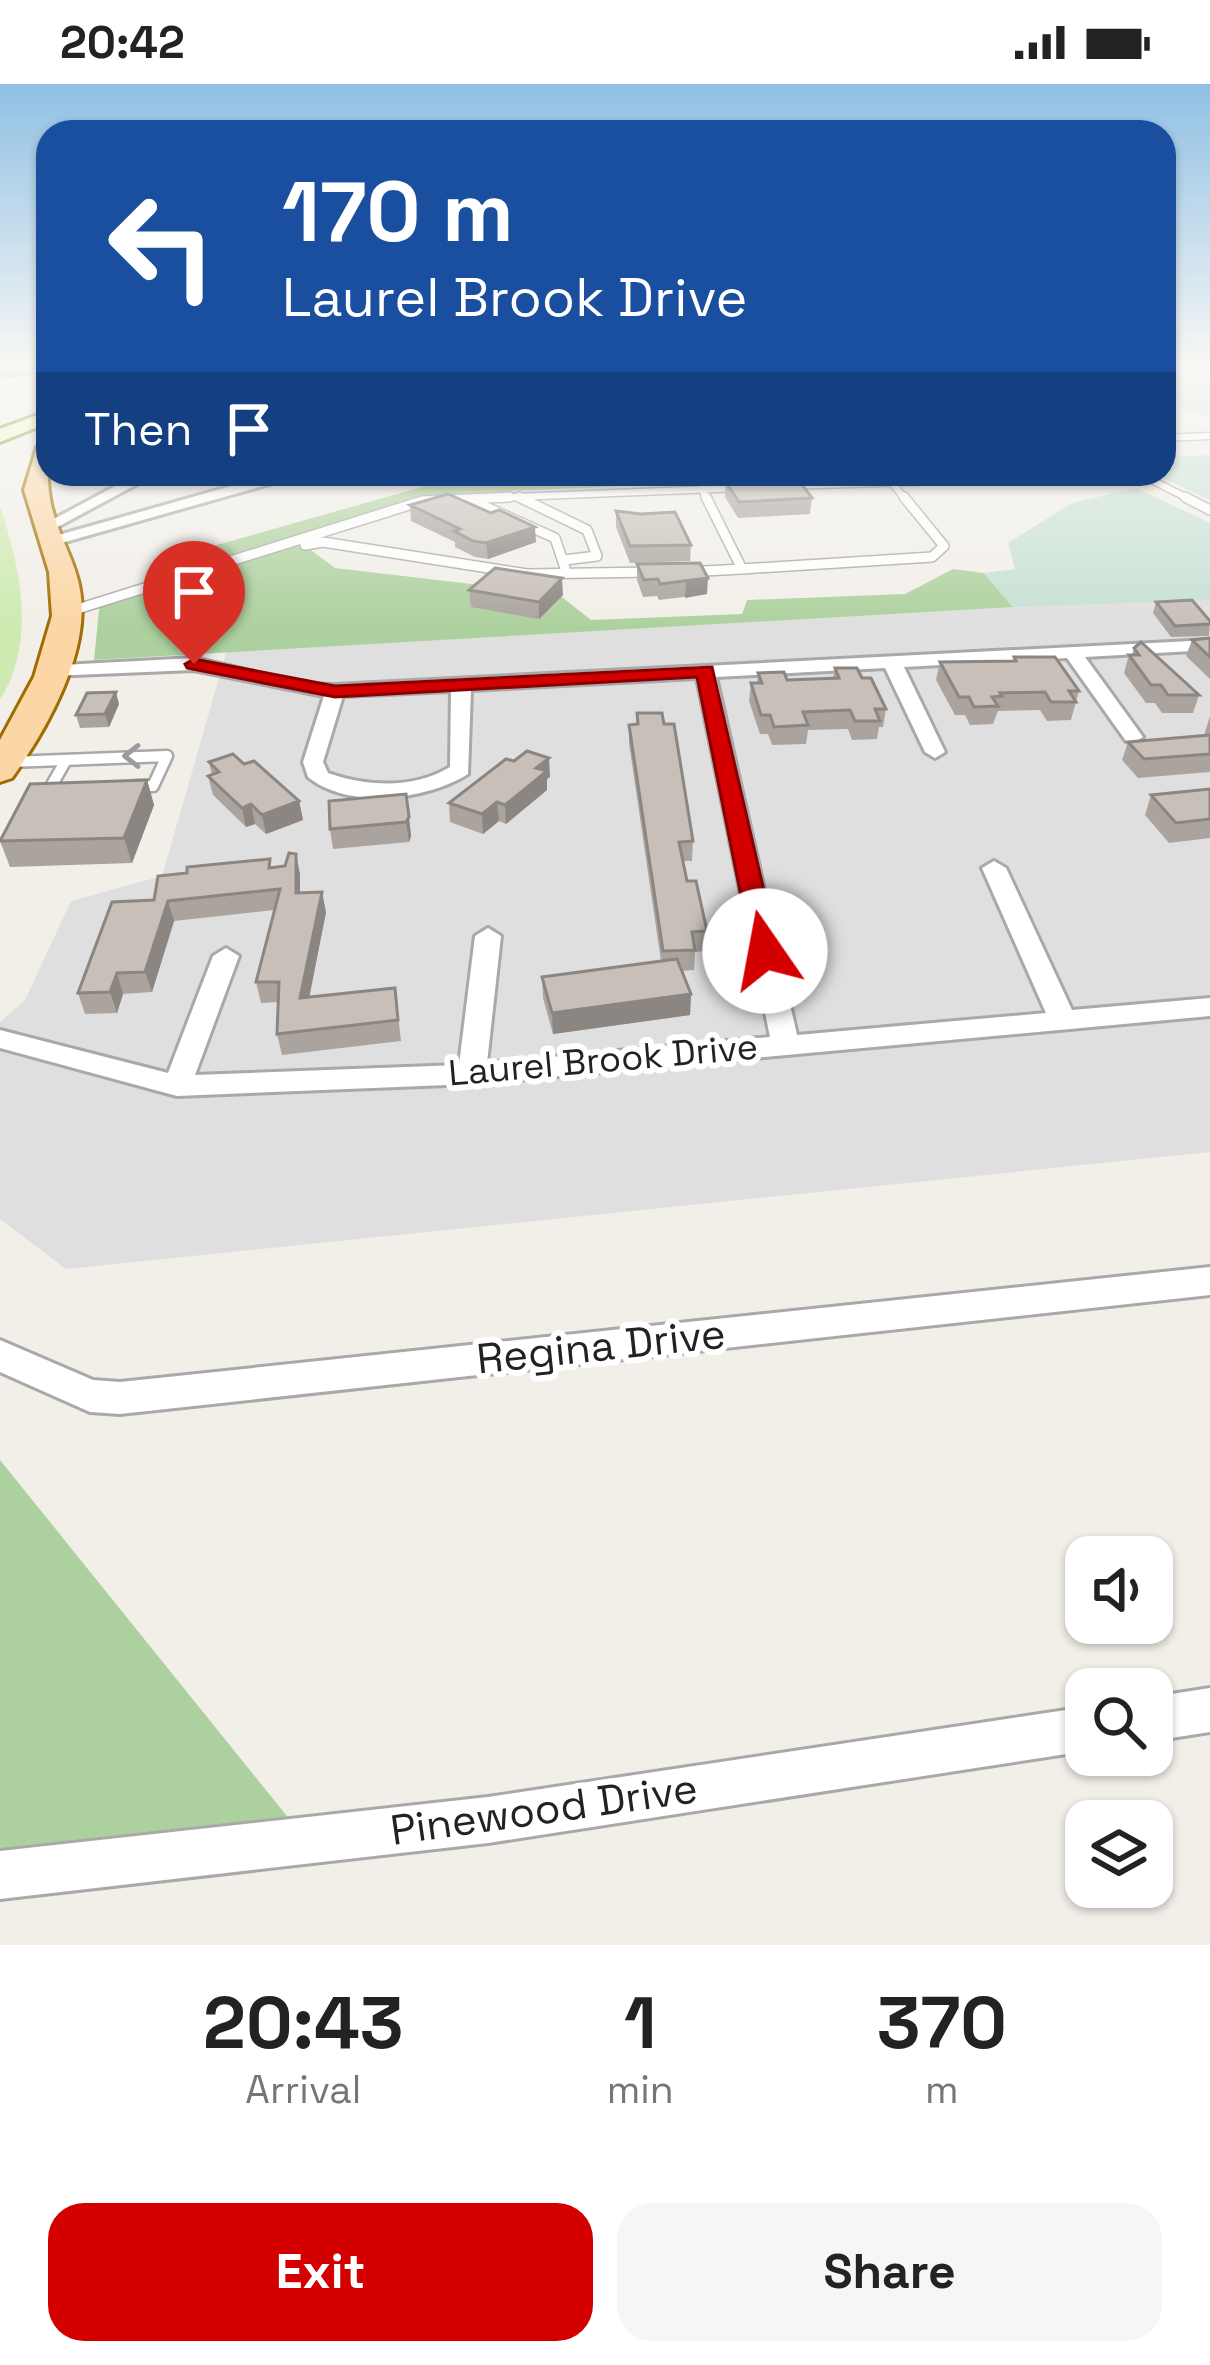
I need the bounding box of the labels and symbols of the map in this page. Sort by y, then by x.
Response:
pin [143,541,245,664]
one-way arrow [122,743,140,769]
position arrow [702,888,828,1014]
street label: Laurel Brook Drive [446,1024,760,1096]
street label: Regina Drive [474,1307,728,1385]
street label: Pinewood Drive [387,1761,701,1857]

